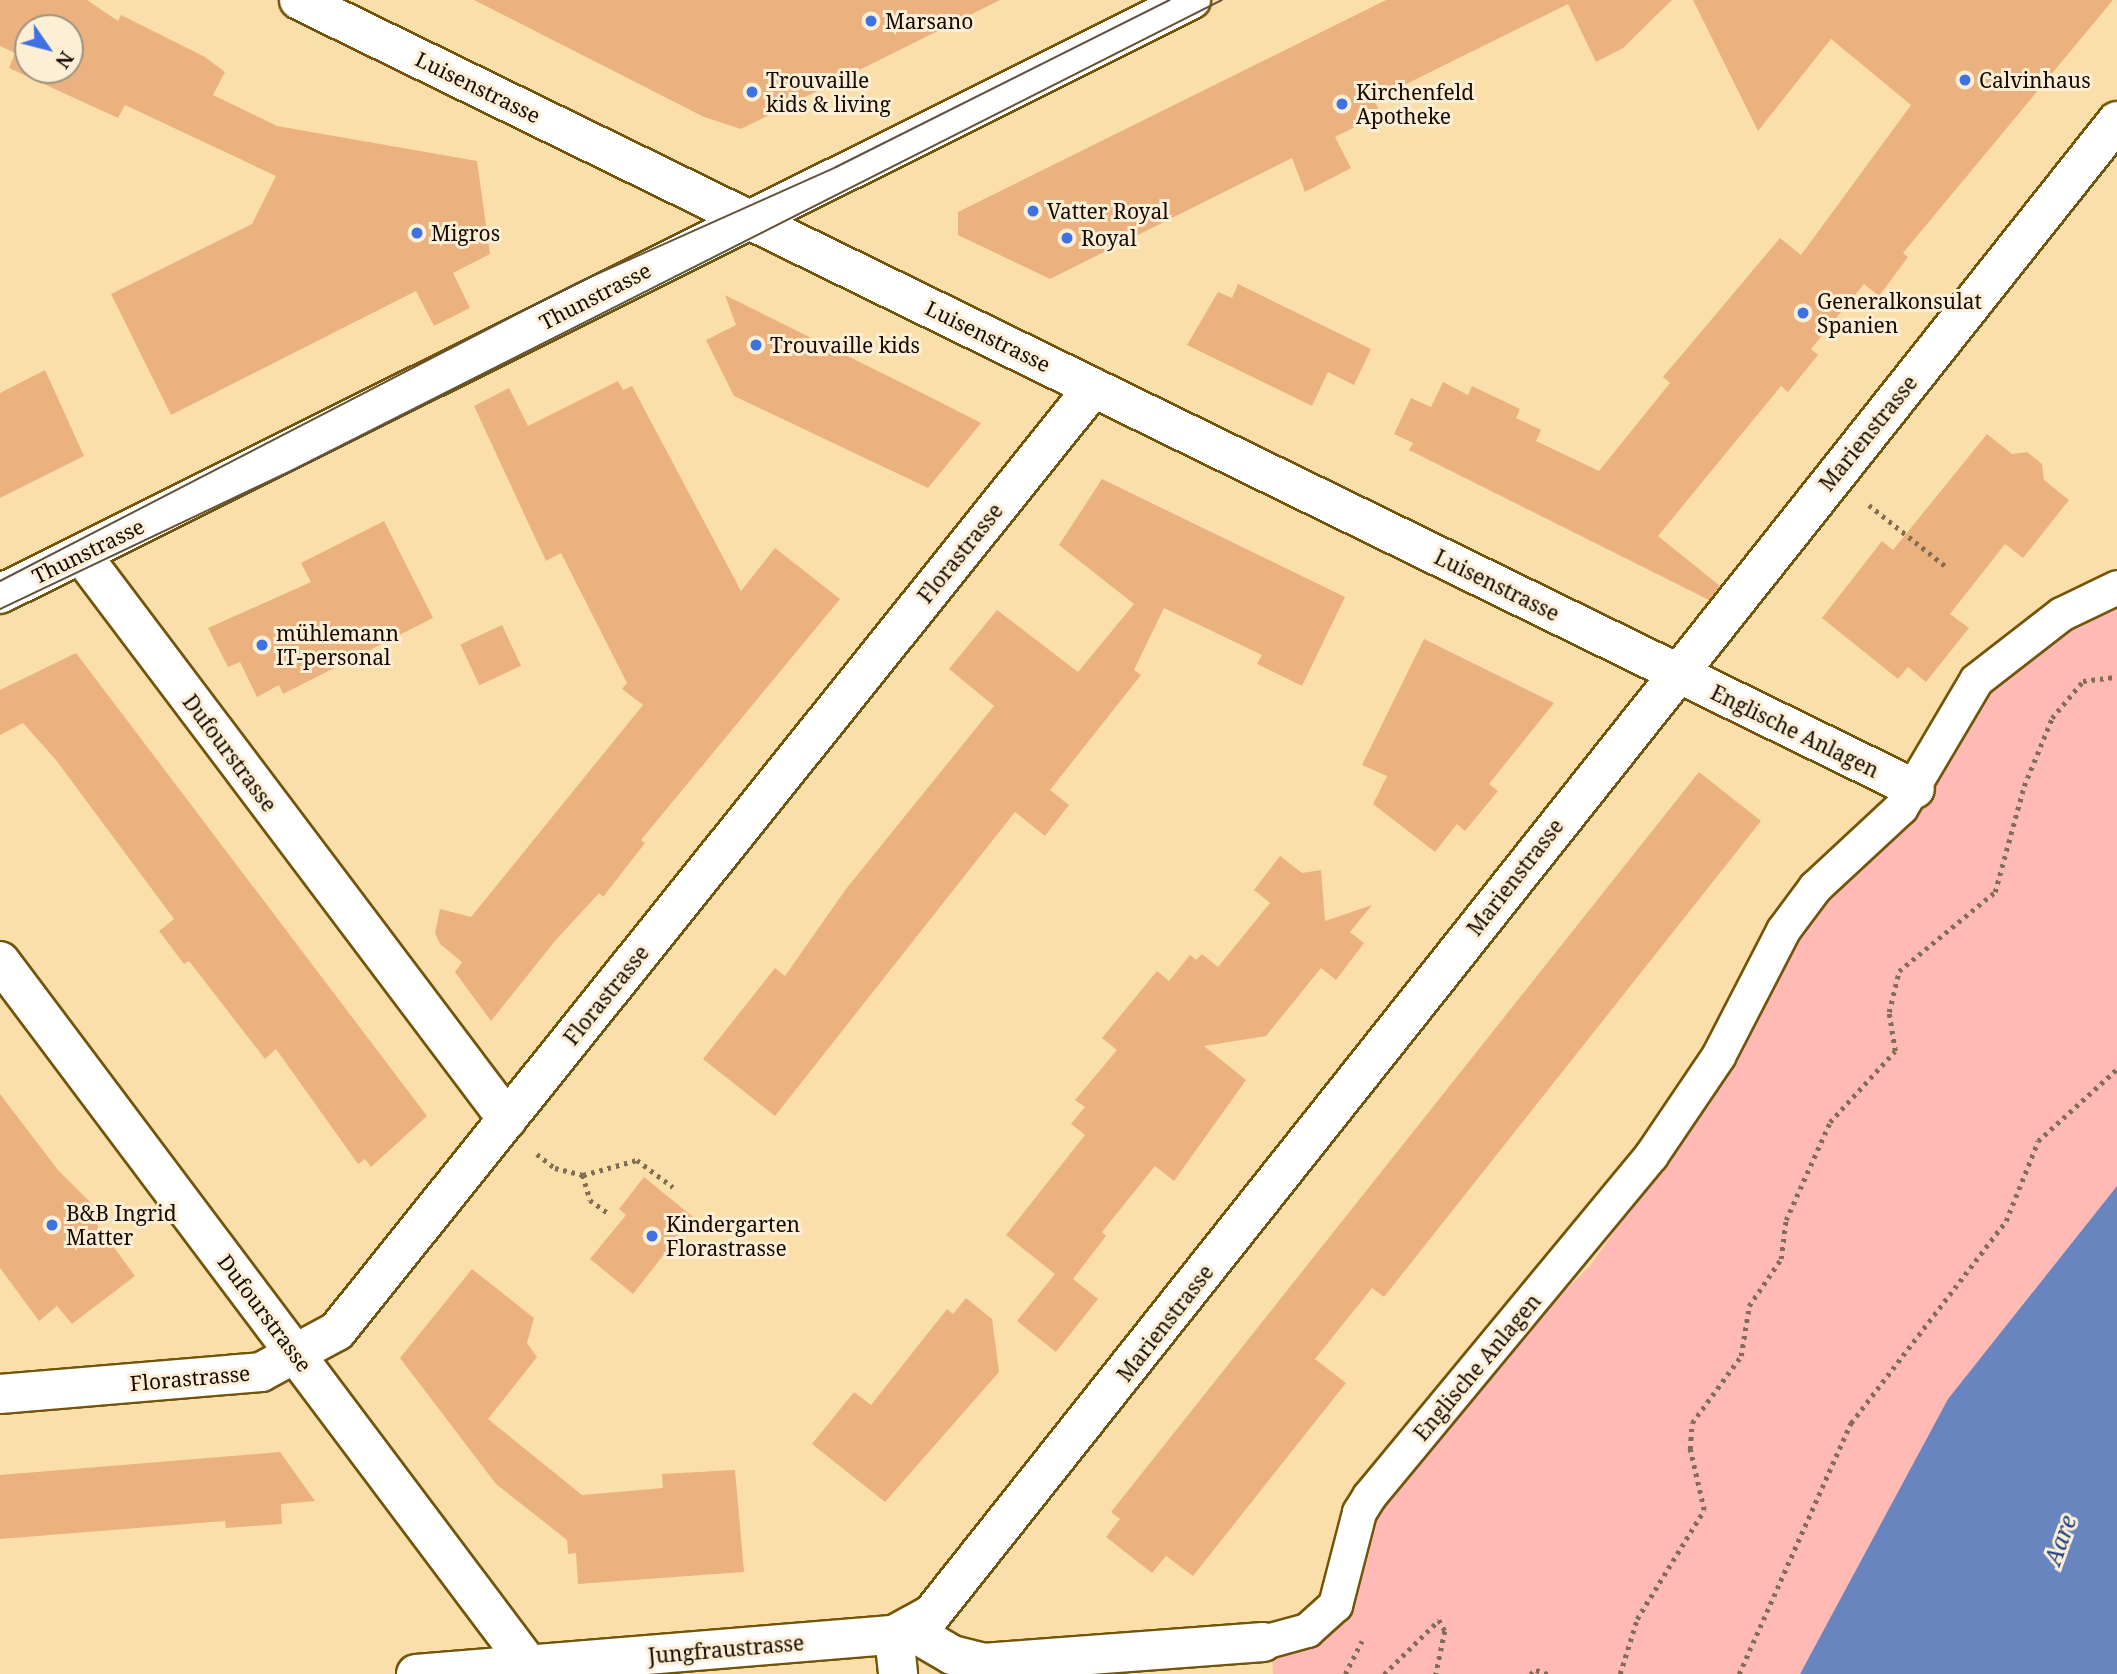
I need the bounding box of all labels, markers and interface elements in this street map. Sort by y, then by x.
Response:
place label: Marsano [885,8,973,34]
marker: Marsano [863,13,879,29]
north arrow [14,14,84,84]
text: N [50,46,80,73]
street label: Luisenstrasse [411,46,545,128]
place label: Trouvaille kids & living [766,67,891,117]
place label: Calvinhaus [1979,67,2091,93]
marker: Calvinhaus [1957,72,1973,88]
place label: Kirchenfeld Apotheke [1356,79,1474,129]
marker: Trouvaille kids & living [744,84,760,100]
marker: Kirchenfeld Apotheke [1334,96,1350,112]
place label: Vatter Royal [1047,198,1169,224]
marker: Vatter Royal [1025,203,1041,219]
place label: Migros [431,220,500,246]
marker: Migros [409,225,425,241]
place label: Royal [1081,225,1137,251]
marker: Royal [1059,230,1075,246]
street label: Thunstrasse [535,257,655,335]
place label: Generalkonsulat Spanien [1817,288,1982,338]
street label: Luisenstrasse [921,295,1055,377]
marker: Generalkonsulat Spanien [1795,305,1811,321]
place label: Trouvaille kids [770,332,920,358]
marker: Trouvaille kids [748,337,764,353]
street label: Marienstrasse [1814,370,1922,496]
street label: Florastrasse [912,498,1008,608]
street label: Thunstrasse [28,513,148,589]
street label: Luisenstrasse [1430,544,1564,626]
place label: mühlemann IT-personal [276,620,399,670]
marker: mühlemann IT-personal [254,637,270,653]
street label: Englische Anlagen [1707,679,1883,783]
street label: Dufourstrasse [178,690,282,816]
street label: Marienstrasse [1462,814,1568,940]
street label: Florastrasse [558,940,654,1050]
place label: B&B Ingrid Matter [66,1200,177,1250]
place label: Kindergarten Florastrasse [666,1211,800,1261]
marker: B&B Ingrid Matter [44,1217,60,1233]
marker: Kindergarten Florastrasse [644,1228,660,1244]
street label: Dufourstrasse [213,1250,317,1376]
street label: Marienstrasse [1112,1260,1218,1386]
street label: Englische Anlagen [1408,1289,1546,1445]
street label: Florastrasse [129,1360,251,1396]
water label: Aare [2038,1511,2082,1569]
street label: Jungfraustrasse [647,1630,805,1668]

